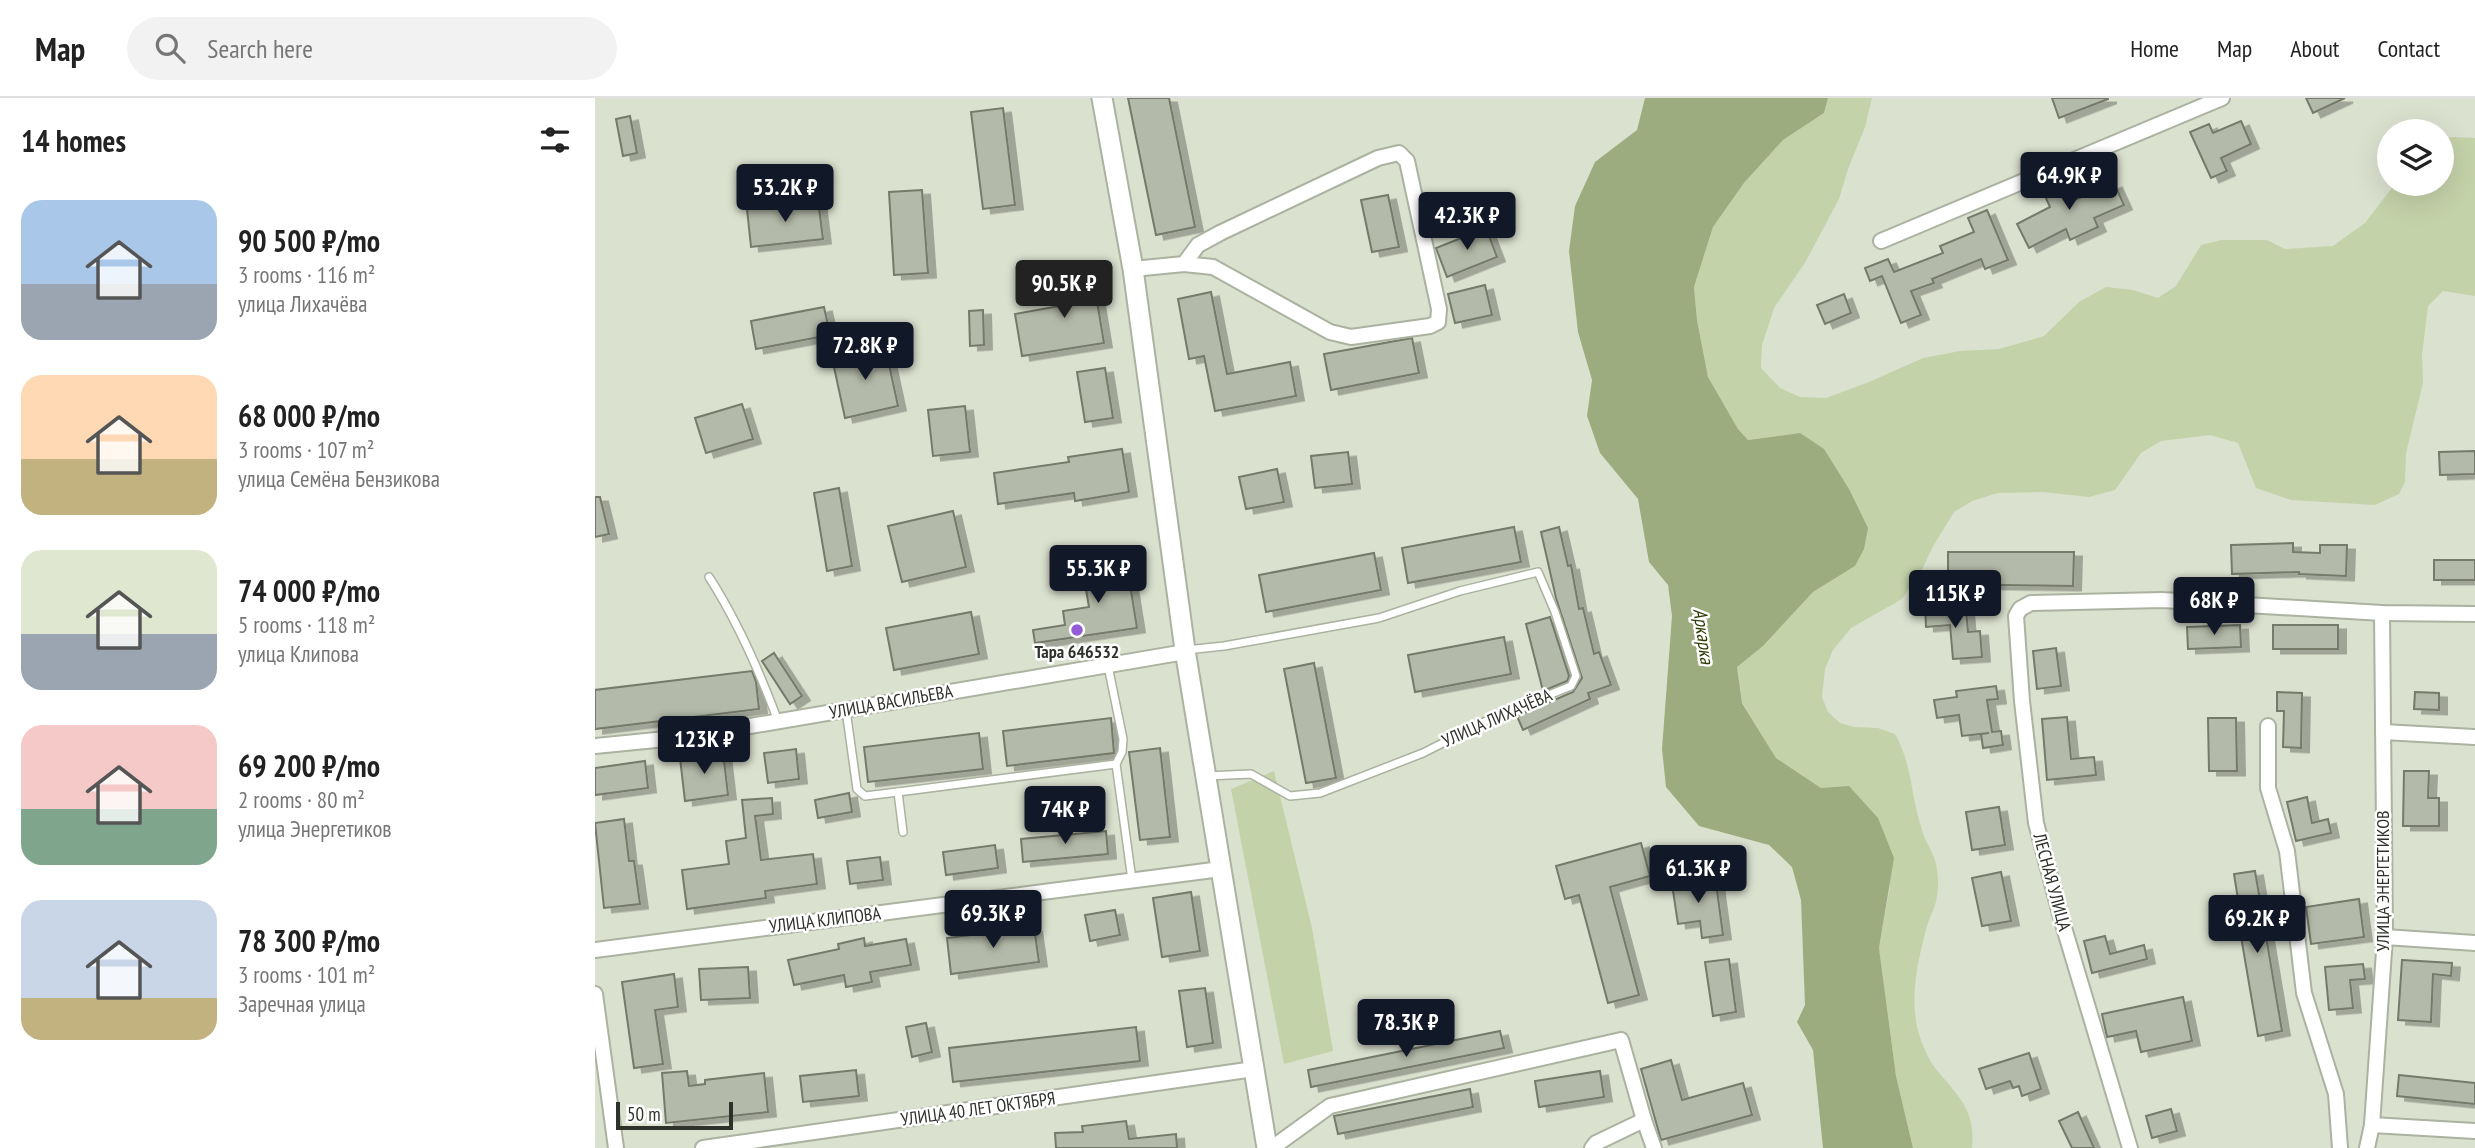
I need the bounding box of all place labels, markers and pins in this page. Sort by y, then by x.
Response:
pin: 64.9K ₽ [2004,152,2134,212]
pin: 53.2K ₽ [720,164,850,224]
pin: 42.3K ₽ [1402,192,1532,252]
pin: 90.5K ₽ [999,260,1129,320]
pin: 72.8K ₽ [800,322,930,382]
pin: 55.3K ₽ [1033,546,1163,605]
pin: 115K ₽ [1898,570,2012,630]
pin: 68K ₽ [2165,578,2263,637]
marker: Тара 646532 [1069,622,1085,638]
place label: Тара 646532 [1035,640,1119,663]
pin: 123K ₽ [647,716,761,776]
pin: 74K ₽ [1016,786,1114,846]
pin: 61.3K ₽ [1633,846,1763,905]
pin: 69.3K ₽ [928,890,1058,950]
pin: 69.2K ₽ [2192,896,2322,955]
pin: 78.3K ₽ [1341,1000,1471,1059]

